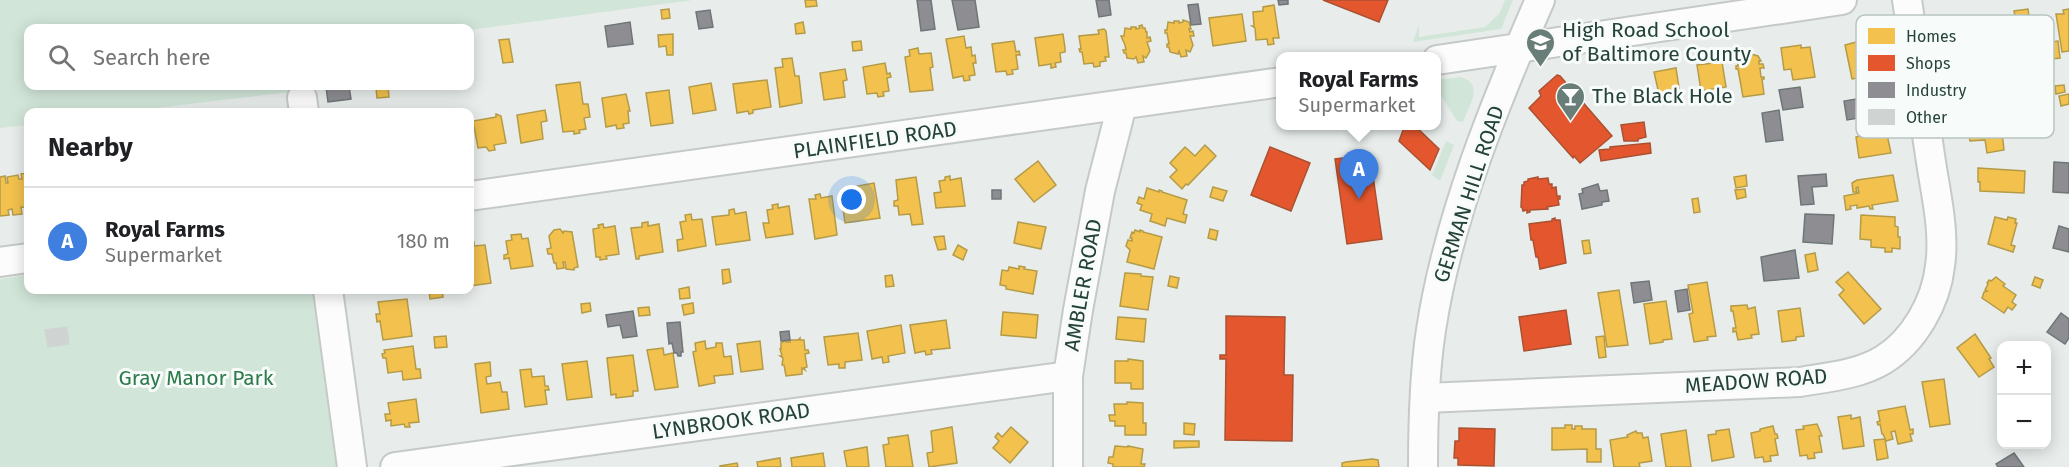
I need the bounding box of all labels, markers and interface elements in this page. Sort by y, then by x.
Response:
legend [1856,15,2054,138]
place label: High Road School of Baltimore County [1562,17,1752,67]
search box [24,24,474,90]
school or university icon: High Road School of Baltimore County [1525,26,1557,68]
text: Homes [1906,27,1956,46]
icon: search [45,41,78,74]
text: Search here [93,44,211,71]
popup [1276,52,1441,130]
text: Shops [1906,54,1950,73]
text: Royal Farms [1299,66,1418,93]
bar icon: The Black Hole [1555,80,1587,122]
text: Industry [1906,81,1966,100]
place label: The Black Hole [1592,83,1733,109]
text: Supermarket [1299,93,1416,117]
street label: GERMAN HILL ROAD [1428,102,1510,286]
text: Other [1906,108,1948,127]
street label: PLAINFIELD ROAD [792,116,958,164]
text: Nearby [48,132,133,163]
pin: A [1340,150,1378,199]
your location [837,185,866,214]
text: Royal Farms [105,216,225,243]
street label: AMBLER ROAD [1059,217,1107,353]
text: A [62,229,73,253]
text: 180 m [397,229,450,253]
text: Supermarket [105,243,222,267]
map controls [1997,341,2051,449]
button: + [1997,341,2051,395]
street label: MEADOW ROAD [1684,363,1828,399]
park label: Gray Manor Park [119,365,274,391]
button: − [1997,395,2051,449]
street label: LYNBROOK ROAD [650,397,812,445]

